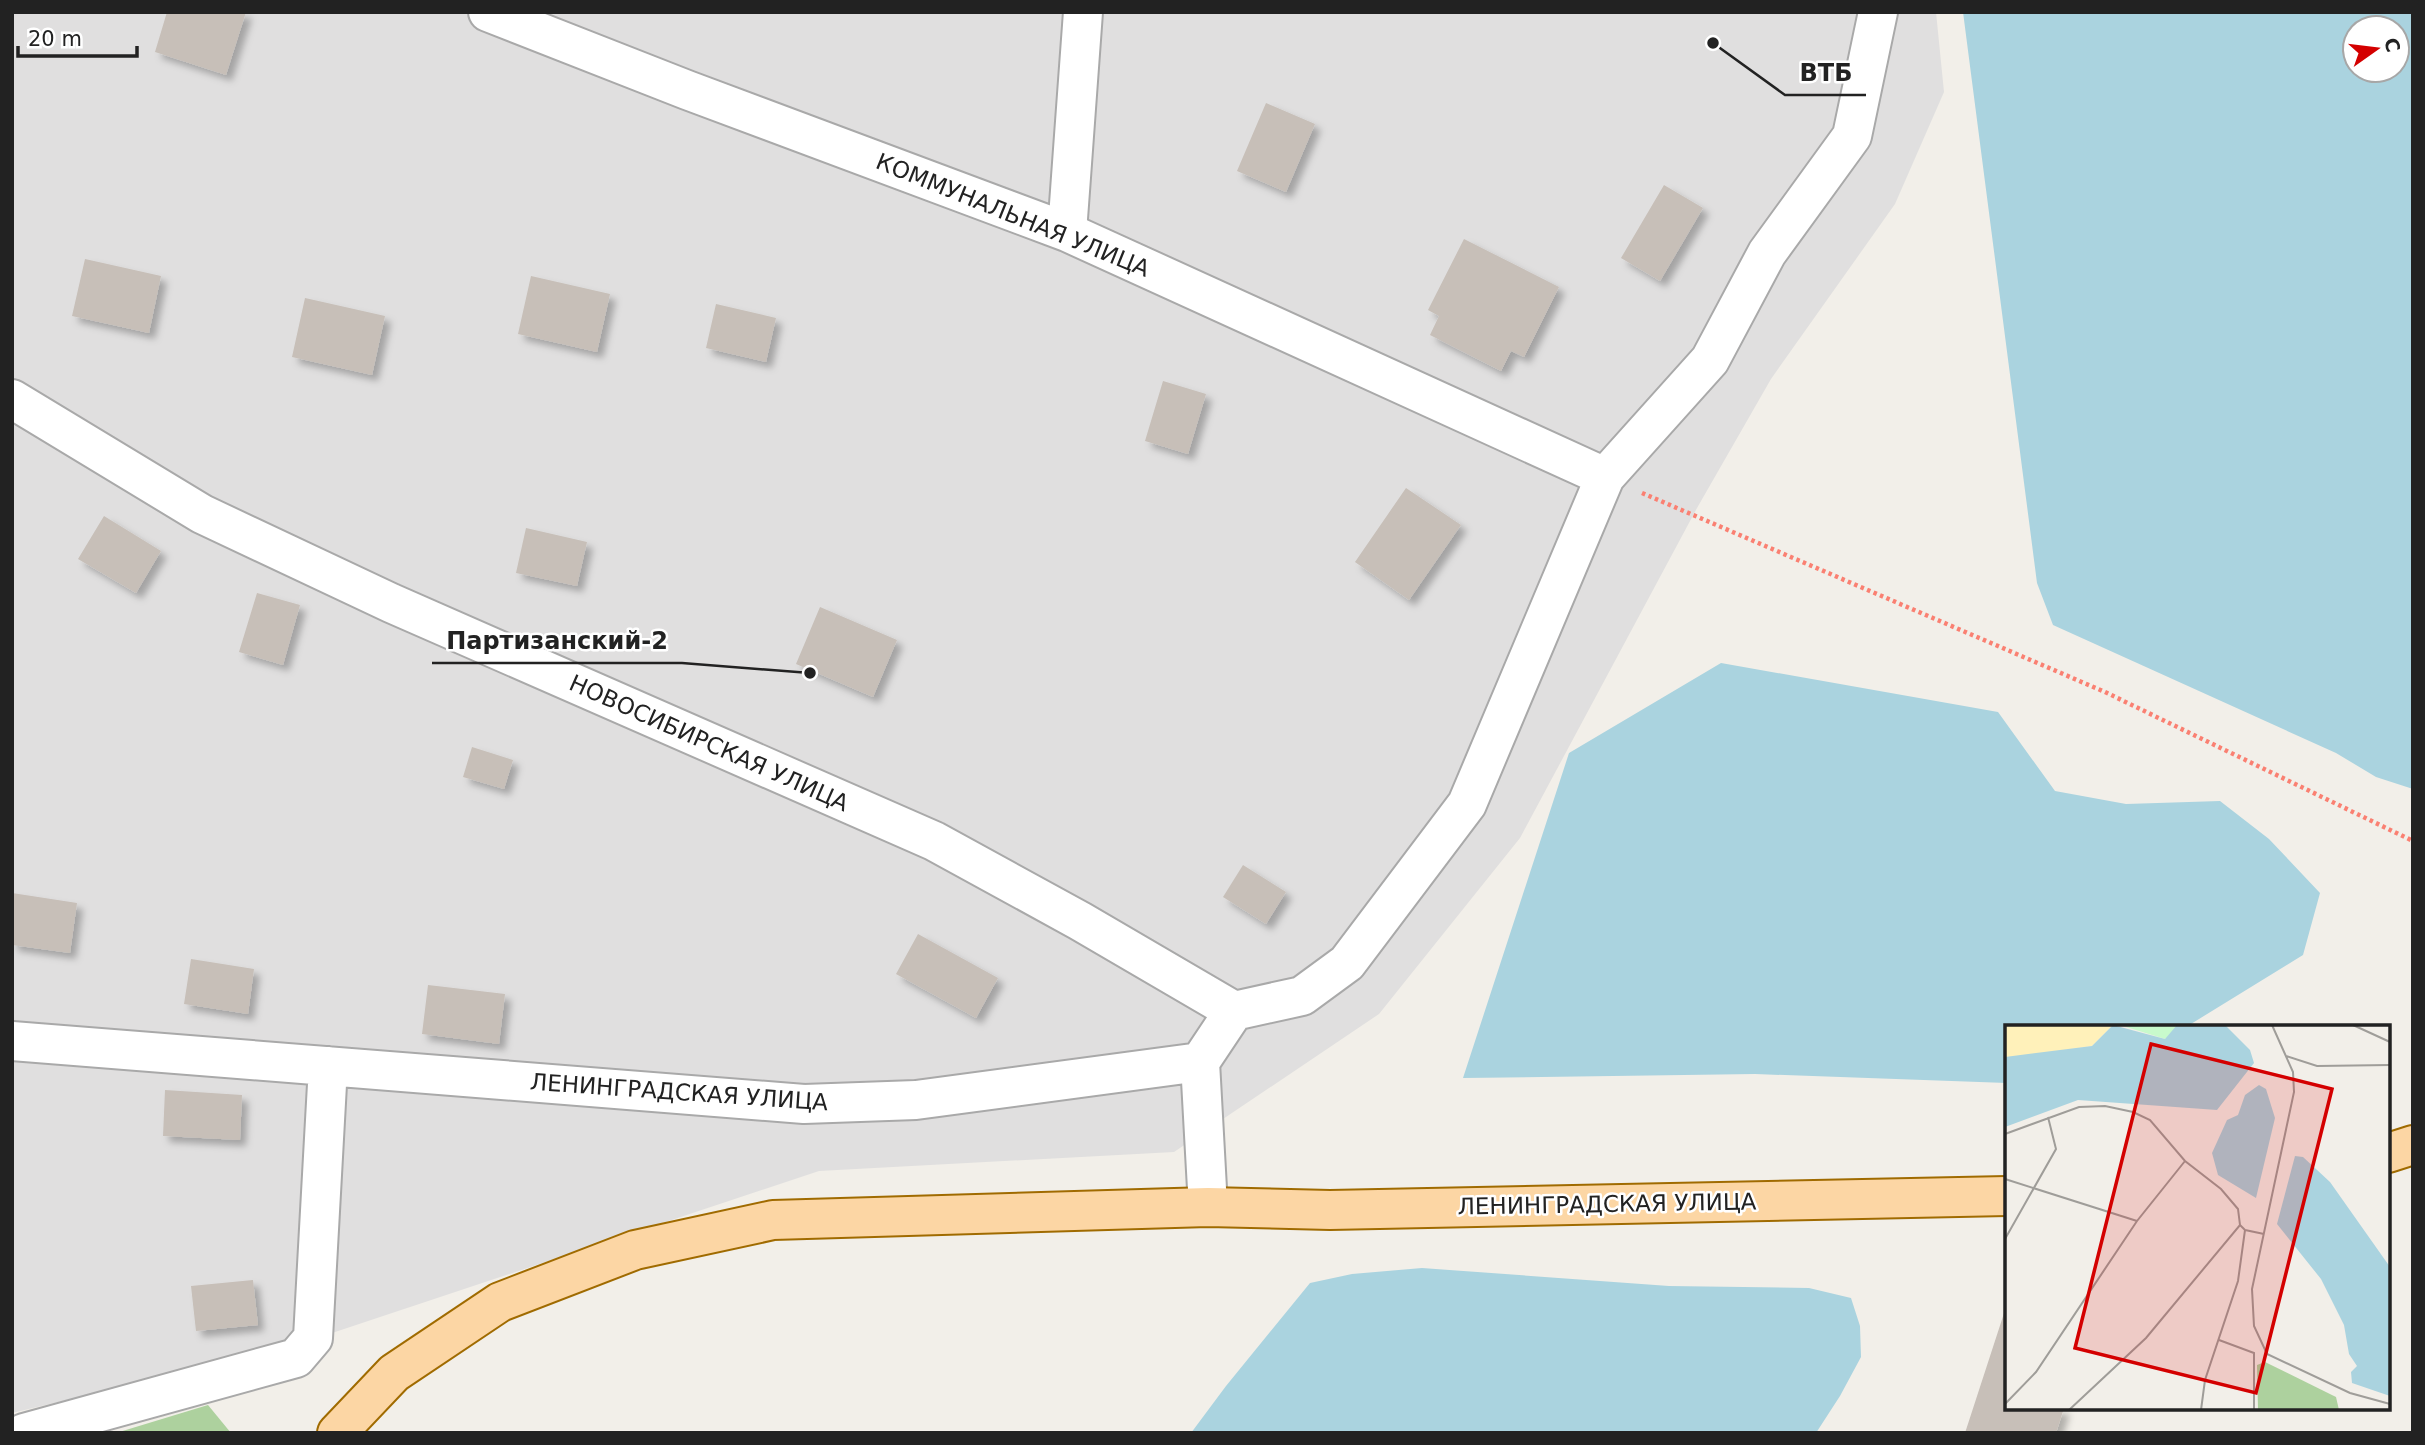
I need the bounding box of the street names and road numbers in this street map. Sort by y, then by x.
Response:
street label: КОММУНАЛЬНАЯ УЛИЦА [872,148,1154,282]
street label: НОВОСИБИРСКАЯ УЛИЦА [565,670,853,817]
street label: ЛЕНИНГРАДСКАЯ УЛИЦА [529,1069,829,1115]
street label: ЛЕНИНГРАДСКАЯ УЛИЦА [1457,1188,1757,1220]

